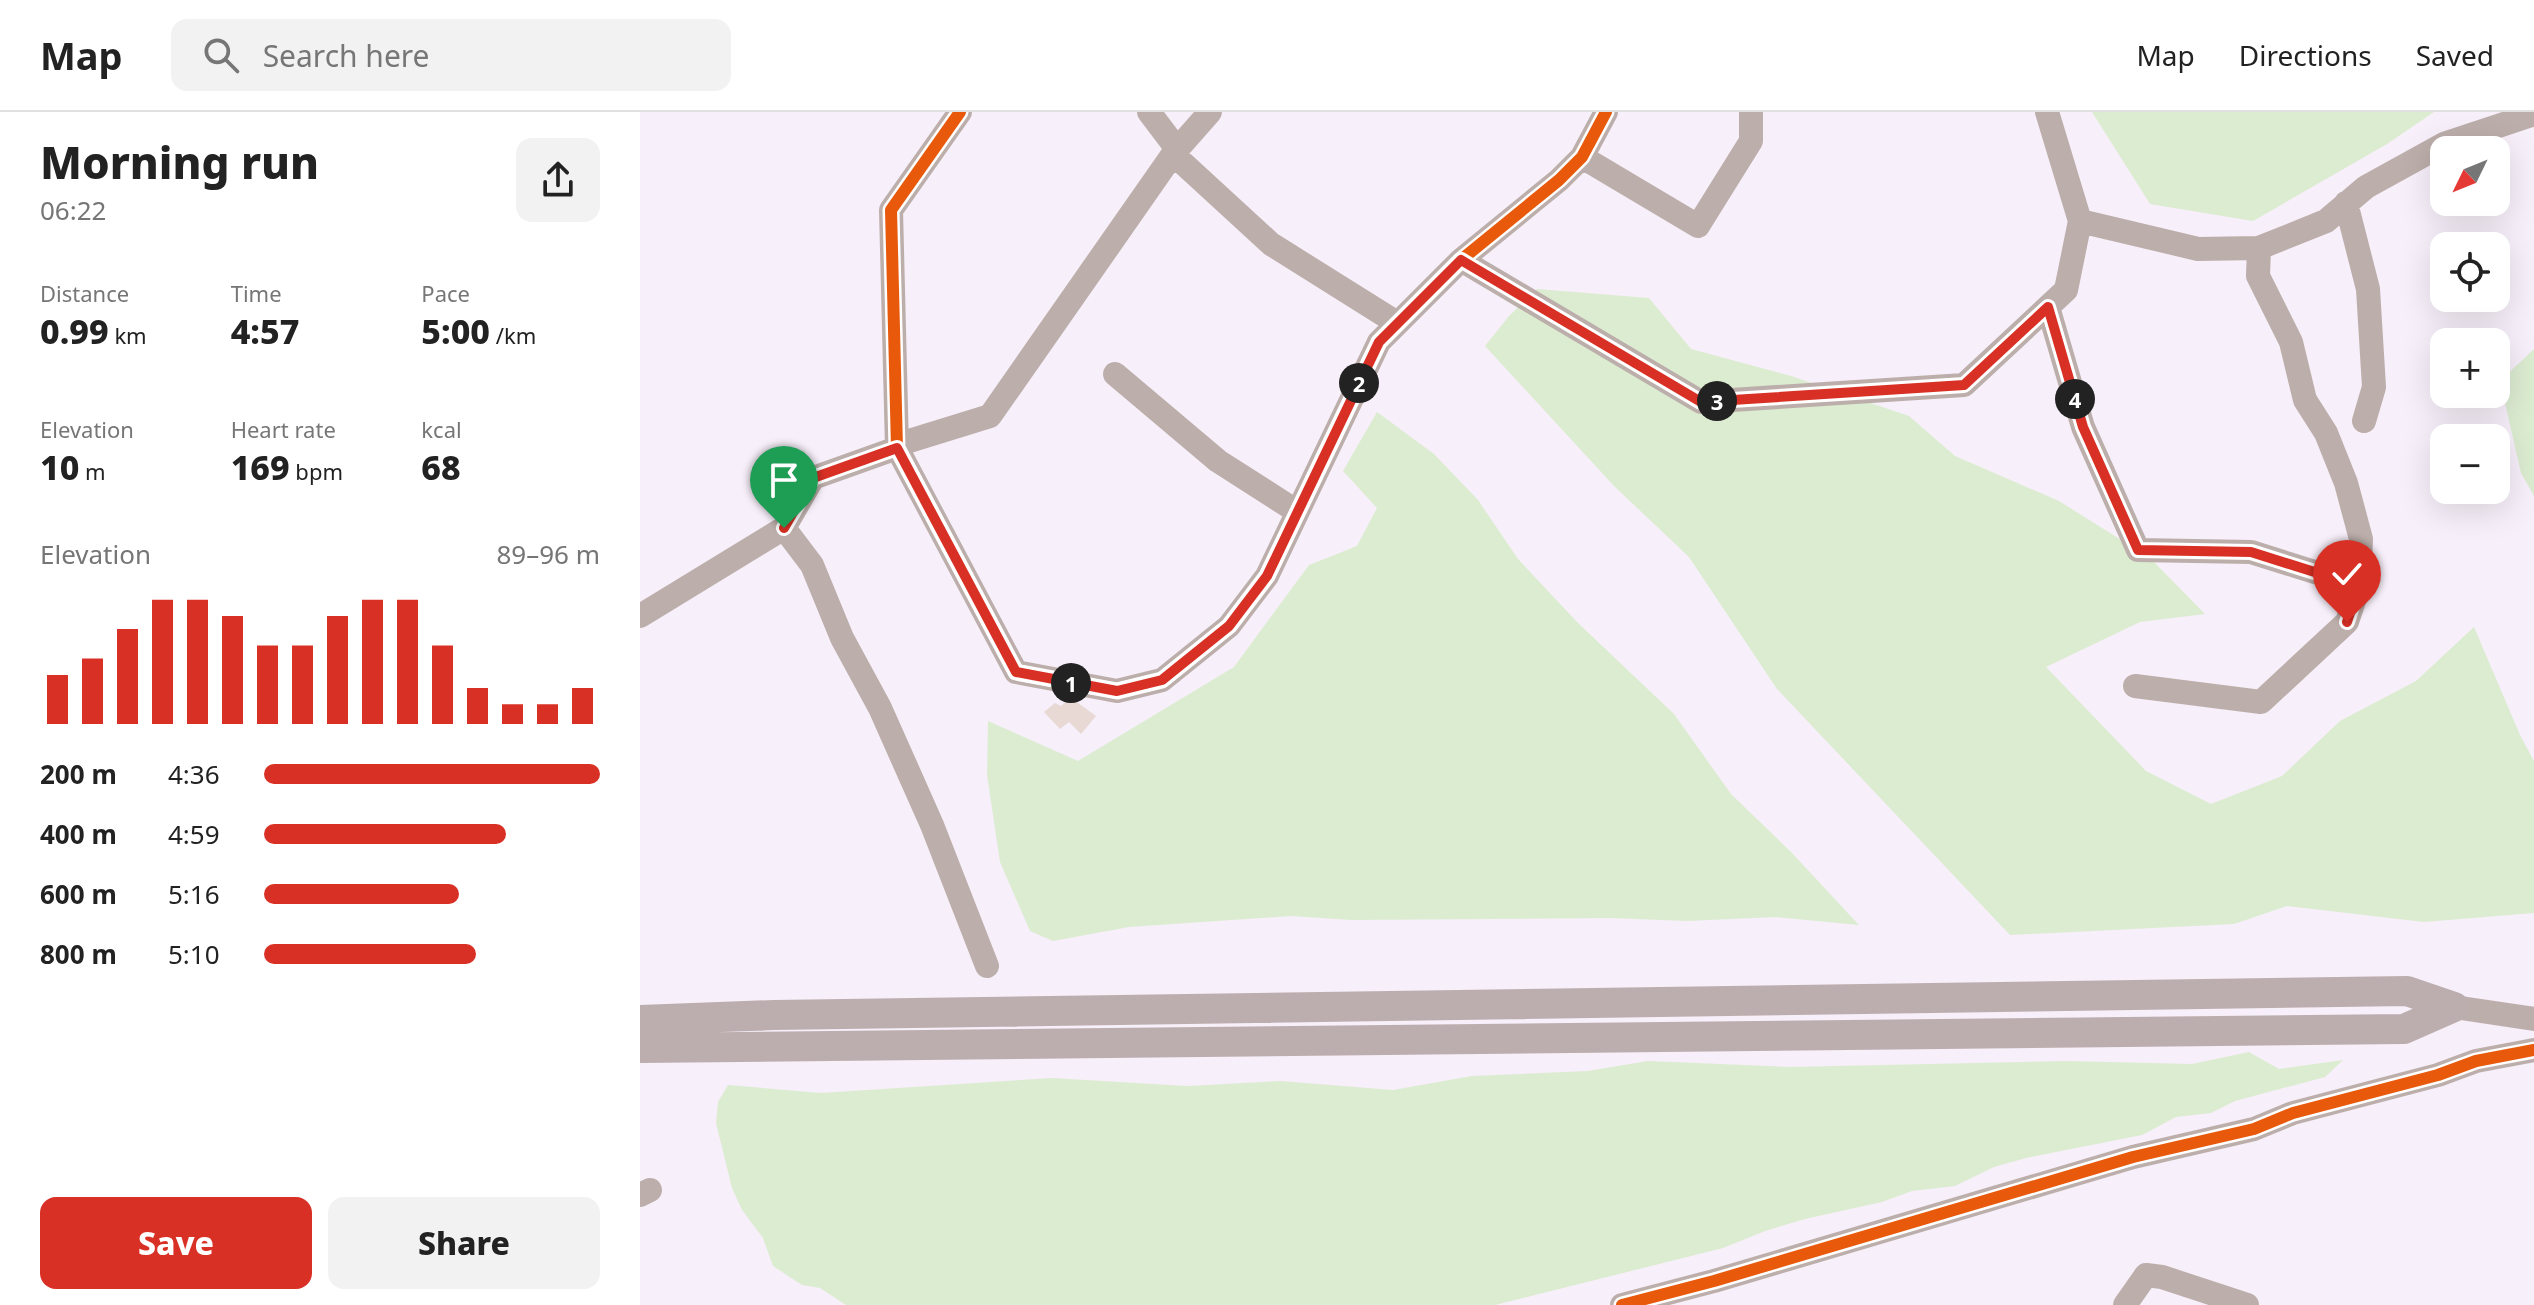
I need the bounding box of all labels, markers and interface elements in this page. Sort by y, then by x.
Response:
search box [171,19,731,91]
text: Map [40,29,123,81]
icon: search [199,33,243,77]
text: Search here [263,35,430,76]
text: Map [2136,36,2195,74]
text: Directions [2239,36,2372,74]
text: Saved [2416,36,2494,74]
text: Morning run [40,132,319,192]
north arrow [2430,136,2510,216]
map controls [2430,136,2510,504]
button: share [516,138,600,222]
text: 06:22 [40,192,106,228]
button: locate [2430,232,2510,312]
text: Distance [40,278,129,308]
text: Time [231,278,282,308]
text: Pace [421,278,470,308]
text: 0.99 [40,308,109,354]
text: 4:57 [231,308,299,354]
text: 5:00 [421,308,490,354]
text: km [109,320,147,350]
text: /km [490,320,536,350]
button: + [2430,328,2510,408]
pin: 2 [1339,363,1379,403]
text: 2 [1353,368,1365,398]
pin: 4 [2055,379,2095,419]
pin: 3 [1697,381,1737,421]
text: 4 [2069,384,2081,414]
text: 3 [1711,386,1723,416]
text: Elevation [40,414,134,444]
text: Heart rate [231,414,336,444]
text: kcal [421,414,462,444]
button: − [2430,424,2510,504]
text: 10 [40,444,79,490]
text: 169 [231,444,290,490]
text: 68 [421,444,461,490]
pin [750,446,818,528]
text: m [79,456,106,486]
text: bpm [290,456,343,486]
icon: arrive [762,458,806,502]
text: Elevation [40,536,151,572]
text: 89–96 m [496,536,600,572]
pin [2313,540,2381,622]
icon: check [2325,552,2369,596]
pin: 1 [1051,663,1091,703]
text: 1 [1065,668,1077,698]
text: 200 m [40,756,117,792]
text: 4:36 [168,756,220,792]
text: 400 m [40,816,117,852]
text: 4:59 [168,816,220,852]
text: 600 m [40,876,117,912]
text: 5:16 [168,876,220,912]
text: 800 m [40,936,117,972]
text: 5:10 [168,936,220,972]
button: Save [40,1197,312,1289]
button: Share [328,1197,600,1289]

